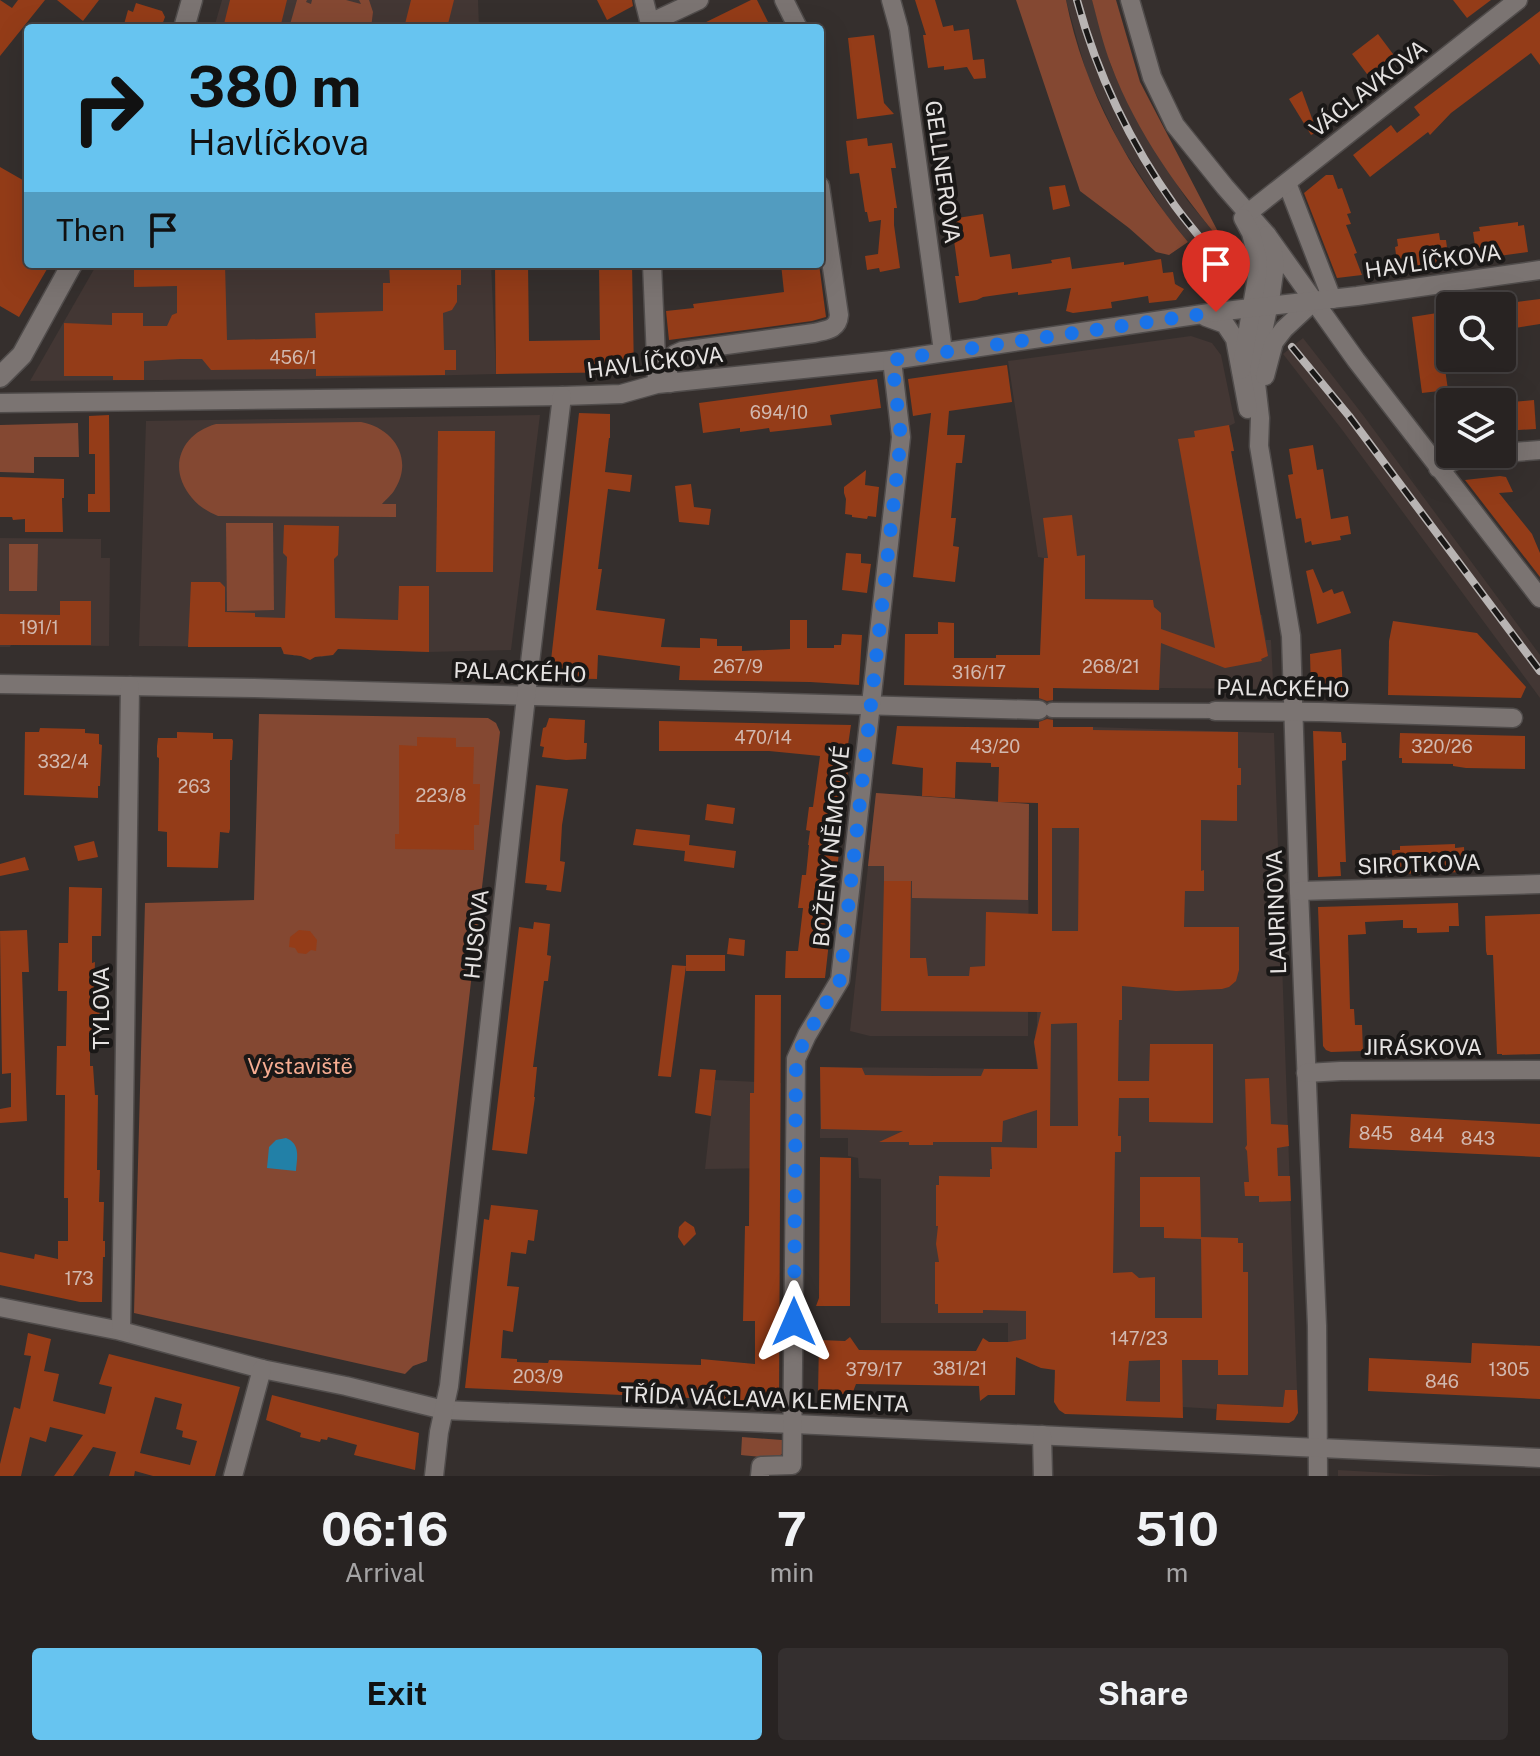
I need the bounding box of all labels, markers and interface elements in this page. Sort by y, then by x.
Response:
street label: VÁCLAVKOVA [1304,34,1432,142]
text: 380 m [188,54,361,120]
icon: right [56,56,160,160]
street label: GELLNEROVA [920,99,966,245]
text: Havlíčkova [188,121,369,163]
icon: arrive [141,208,185,252]
text: Then [56,212,125,248]
pin [1182,230,1250,312]
street label: HAVLÍČKOVA [1363,239,1503,283]
icon: arrive [1194,242,1238,286]
map controls [1436,292,1516,468]
button: search [1436,292,1516,372]
street label: HAVLÍČKOVA [585,341,725,383]
house number: 456/1 [269,347,317,368]
button: layers [1436,388,1516,468]
house number: 694/10 [750,402,808,423]
house number: 191/1 [19,617,59,638]
house number: 267/9 [713,656,763,677]
house number: 268/21 [1082,656,1140,677]
street label: PALACKÉHO [453,657,587,687]
house number: 316/17 [952,662,1006,683]
street label: PALACKÉHO [1216,674,1350,702]
house number: 470/14 [734,727,792,748]
house number: 43/20 [970,736,1020,757]
house number: 320/26 [1411,736,1473,757]
street label: BOŽENY NĚMCOVÉ [807,744,855,948]
house number: 332/4 [38,751,88,772]
house number: 263 [177,776,211,797]
house number: 223/8 [416,785,466,806]
street label: LAURINOVA [1261,849,1291,975]
street label: SIROTKOVA [1357,849,1481,879]
street label: HUSOVA [458,888,494,980]
street label: TYLOVA [88,966,114,1050]
street label: JIRÁSKOVA [1364,1034,1482,1060]
park label: Výstaviště [247,1053,353,1079]
house number: 845 [1359,1123,1393,1144]
house number: 844 [1410,1125,1444,1146]
house number: 843 [1461,1128,1495,1149]
house number: 173 [64,1268,94,1289]
position arrow [752,1280,836,1364]
house number: 147/23 [1110,1328,1168,1349]
house number: 381/21 [933,1358,987,1379]
house number: 379/17 [845,1359,903,1380]
house number: 1305 [1488,1359,1530,1380]
house number: 203/9 [513,1366,563,1387]
house number: 846 [1425,1371,1459,1392]
street label: TŘÍDA VÁCLAVA KLEMENTA [620,1381,910,1417]
text: 06:16 [321,1500,449,1557]
text: 7 [777,1500,807,1557]
text: 510 [1135,1500,1219,1557]
text: Arrival [345,1557,425,1588]
text: min [770,1557,814,1588]
text: m [1166,1557,1188,1588]
button: Exit [32,1648,762,1740]
button: Share [778,1648,1508,1740]

